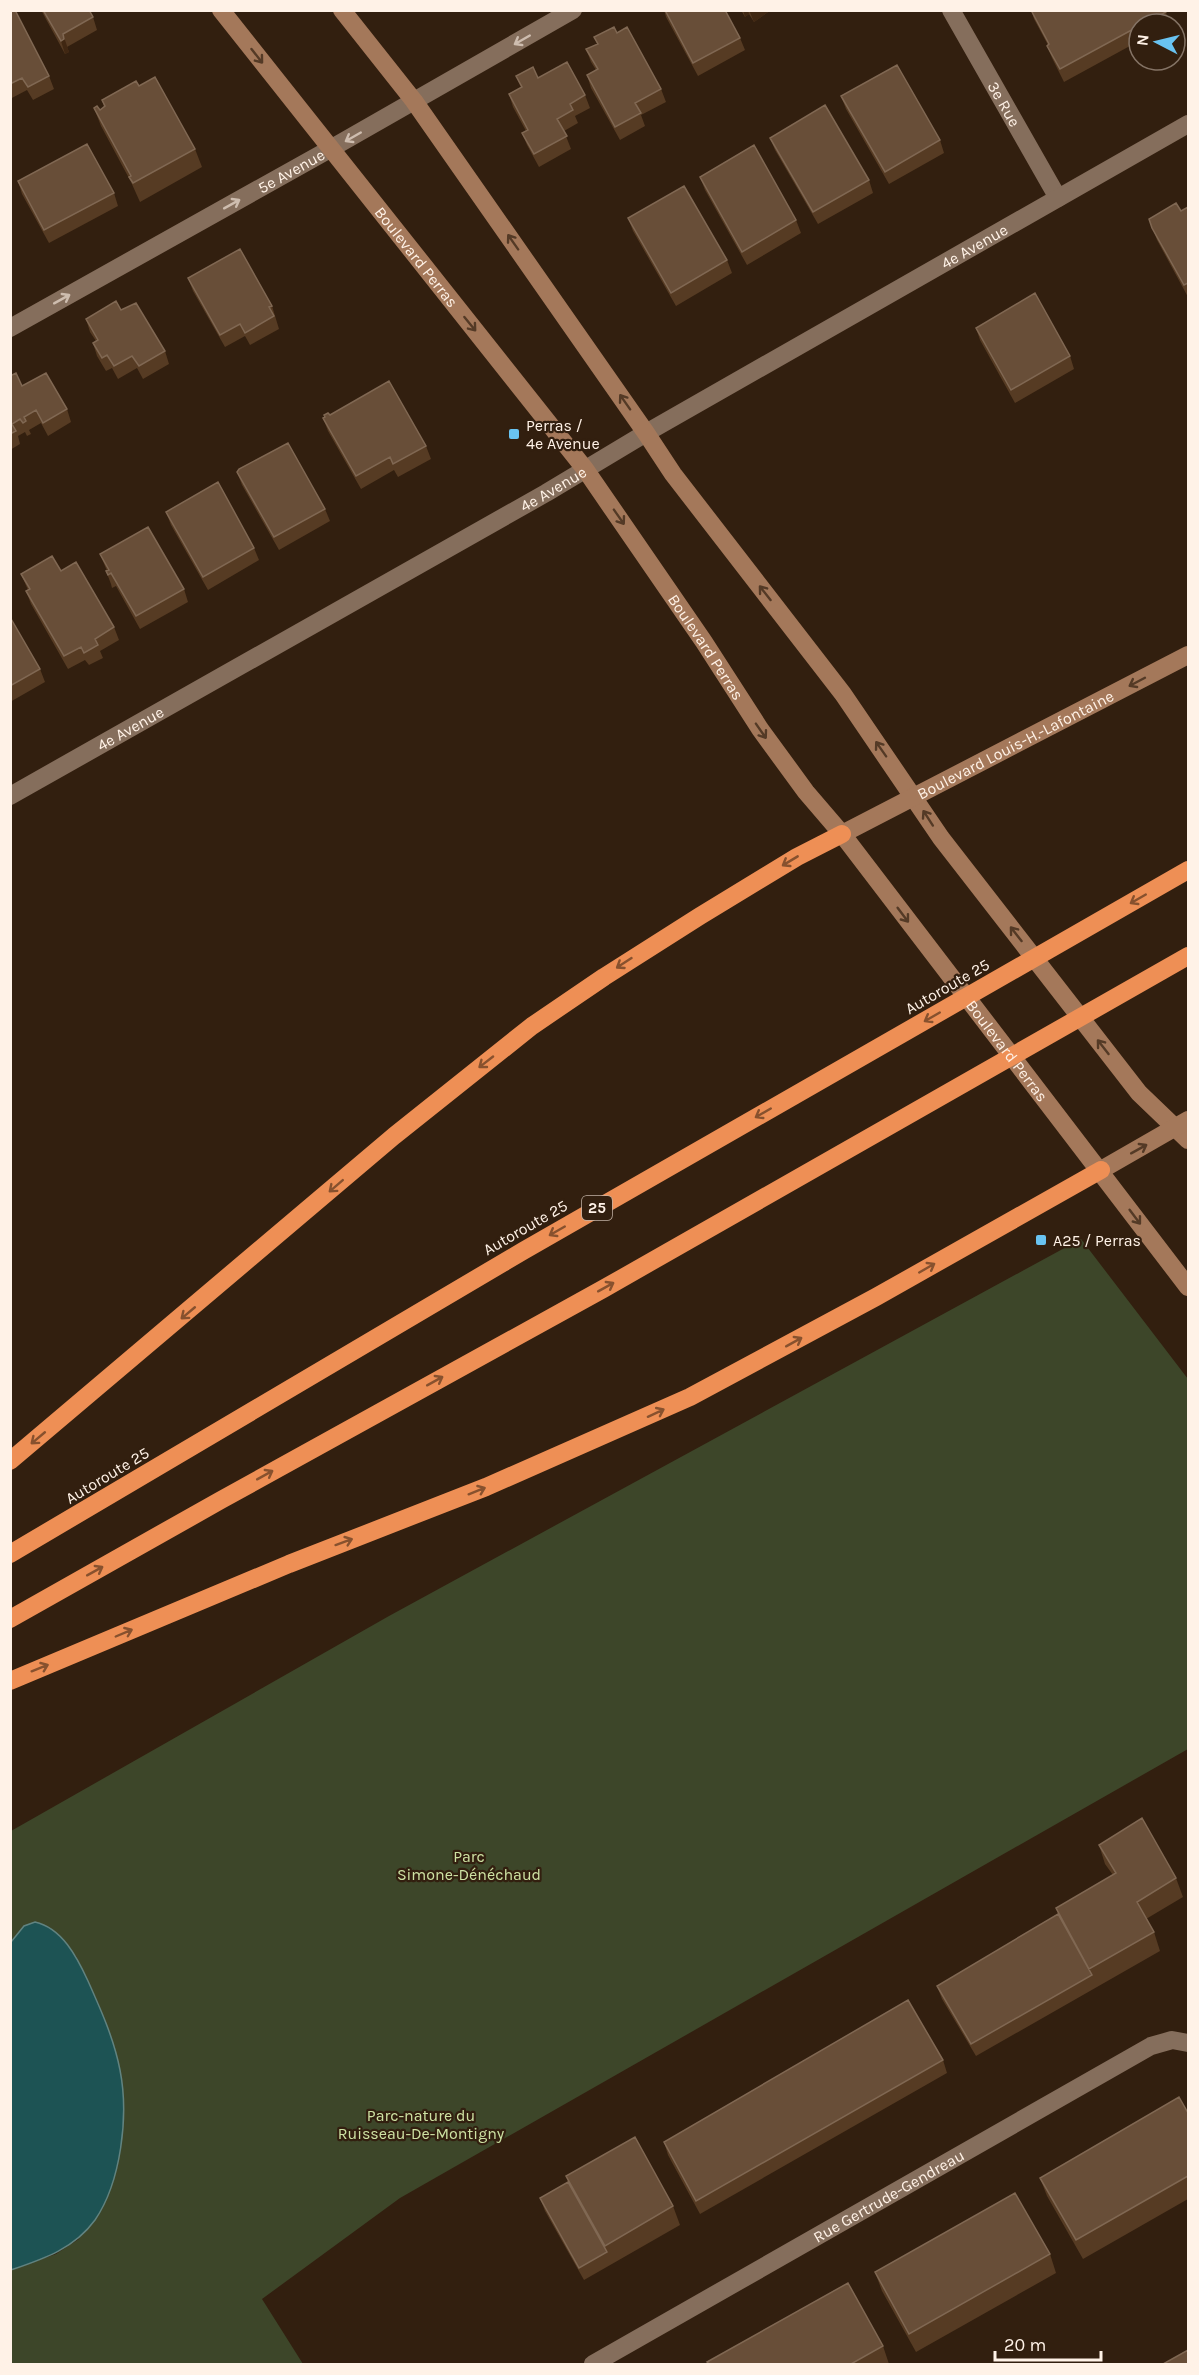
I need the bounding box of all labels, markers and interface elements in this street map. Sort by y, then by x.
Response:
north arrow [1127,12,1187,72]
text: N [1132,33,1153,47]
one-way arrow [514,34,531,46]
one-way arrow [250,48,263,64]
street label: 3e Rue [984,78,1024,130]
one-way arrow [344,131,361,143]
street label: 5e Avenue [254,145,328,198]
one-way arrow [223,198,240,210]
street label: Boulevard Perras [371,203,462,311]
street label: 4e Avenue [938,220,1011,273]
one-way arrow [507,235,519,251]
one-way arrow [52,293,70,304]
one-way arrow [463,316,476,332]
one-way arrow [619,394,631,411]
place label: Perras / 4e Avenue [526,416,600,453]
marker: Perras / 4e Avenue [507,427,521,441]
street label: 4e Avenue [517,462,590,516]
one-way arrow [613,509,625,525]
one-way arrow [759,585,772,601]
street label: Boulevard Perras [664,591,748,703]
one-way arrow [1128,677,1146,688]
street label: Boulevard Louis-H.-Lafontaine [914,686,1117,804]
street label: 4e Avenue [94,702,167,755]
one-way arrow [755,722,767,739]
one-way arrow [875,742,887,758]
one-way arrow [922,810,934,826]
one-way arrow [782,856,799,868]
one-way arrow [1130,893,1147,905]
one-way arrow [896,907,909,923]
one-way arrow [1009,927,1022,943]
street label: Autoroute 25 [902,955,993,1018]
one-way arrow [616,957,633,970]
street label: Boulevard Perras [962,996,1052,1105]
one-way arrow [924,1011,941,1023]
one-way arrow [1097,1039,1110,1055]
one-way arrow [479,1055,495,1068]
one-way arrow [754,1108,771,1120]
one-way arrow [1130,1143,1147,1155]
one-way arrow [329,1179,344,1193]
street label: Autoroute 25 [480,1196,571,1259]
road number: 25 [582,1196,612,1220]
one-way arrow [1129,1209,1142,1225]
one-way arrow [549,1226,566,1238]
place label: A25 / Perras [1053,1231,1141,1250]
marker: A25 / Perras [1034,1233,1048,1247]
one-way arrow [918,1262,935,1274]
one-way arrow [597,1281,614,1293]
one-way arrow [180,1306,196,1319]
one-way arrow [785,1336,802,1348]
one-way arrow [426,1375,444,1386]
one-way arrow [646,1406,664,1418]
one-way arrow [30,1432,46,1445]
street label: Autoroute 25 [62,1443,153,1508]
one-way arrow [255,1469,273,1480]
one-way arrow [468,1485,486,1496]
one-way arrow [334,1536,352,1547]
one-way arrow [85,1565,103,1576]
one-way arrow [114,1627,133,1638]
one-way arrow [31,1662,49,1673]
park label: Parc Simone-Dénéchaud [397,1847,541,1884]
park label: Parc-nature du Ruisseau-De-Montigny [338,2106,505,2143]
street label: Rue Gertrude-Gendreau [810,2146,968,2247]
scale bar [995,2324,1102,2362]
text: 20 m [1004,2334,1046,2356]

